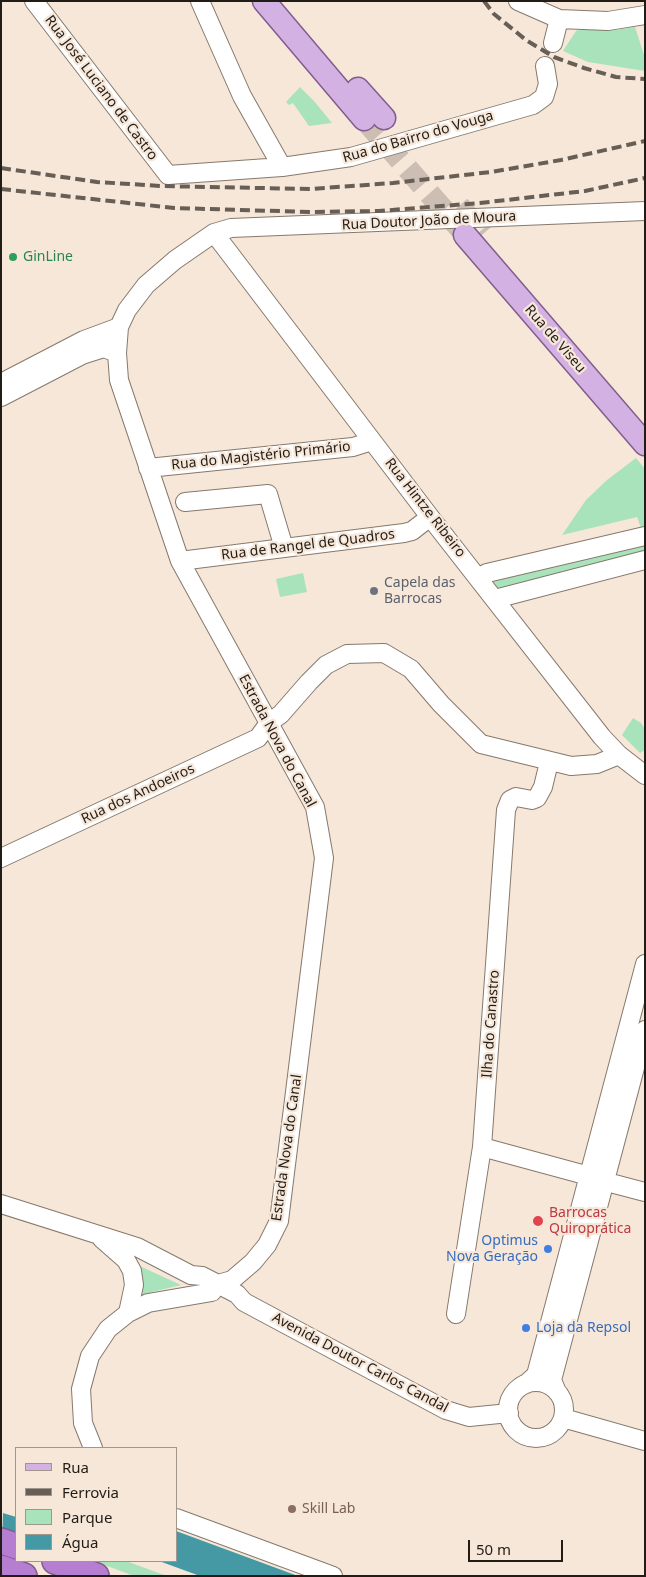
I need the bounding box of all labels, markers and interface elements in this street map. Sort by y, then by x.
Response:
street label: Rua José Luciano de Castro [41,12,161,164]
street label: Rua do Bairro do Vouga [341,107,495,167]
street label: Rua Doutor João de Moura [341,208,517,234]
place label: GinLine [23,249,73,265]
marker: GinLine [7,251,19,263]
street label: Rua de Viseu [521,302,589,376]
street label: Rua do Magistério Primário [171,438,351,474]
street label: Rua Hintze Ribeiro [381,455,469,561]
street label: Rua de Rangel de Quadros [220,526,396,564]
place label: Capela das Barrocas [384,575,455,608]
marker: Capela das Barrocas [368,585,380,597]
street label: Estrada Nova do Canal [235,672,319,810]
street label: Rua dos Andoeiros [79,760,197,828]
street label: Ilha do Canastro [479,969,503,1079]
street label: Estrada Nova do Canal [268,1074,306,1222]
place label: Barrocas Quiroprática [549,1205,631,1238]
marker: Barrocas Quiroprática [531,1214,545,1228]
place label: Optimus Nova Geração [446,1233,538,1266]
marker: Optimus Nova Geração [542,1243,554,1255]
street label: Avenida Doutor Carlos Candal [269,1309,451,1417]
place label: Loja da Repsol [536,1320,631,1336]
marker: Loja da Repsol [520,1322,532,1334]
legend [15,1447,178,1562]
text: Rua [62,1457,89,1477]
text: Ferrovia [62,1482,119,1502]
place label: Skill Lab [302,1501,355,1517]
marker: Skill Lab [286,1503,298,1515]
text: Parque [62,1507,112,1527]
scale bar [471,1530,566,1562]
text: Água [62,1532,99,1552]
text: 50 m [476,1539,511,1559]

